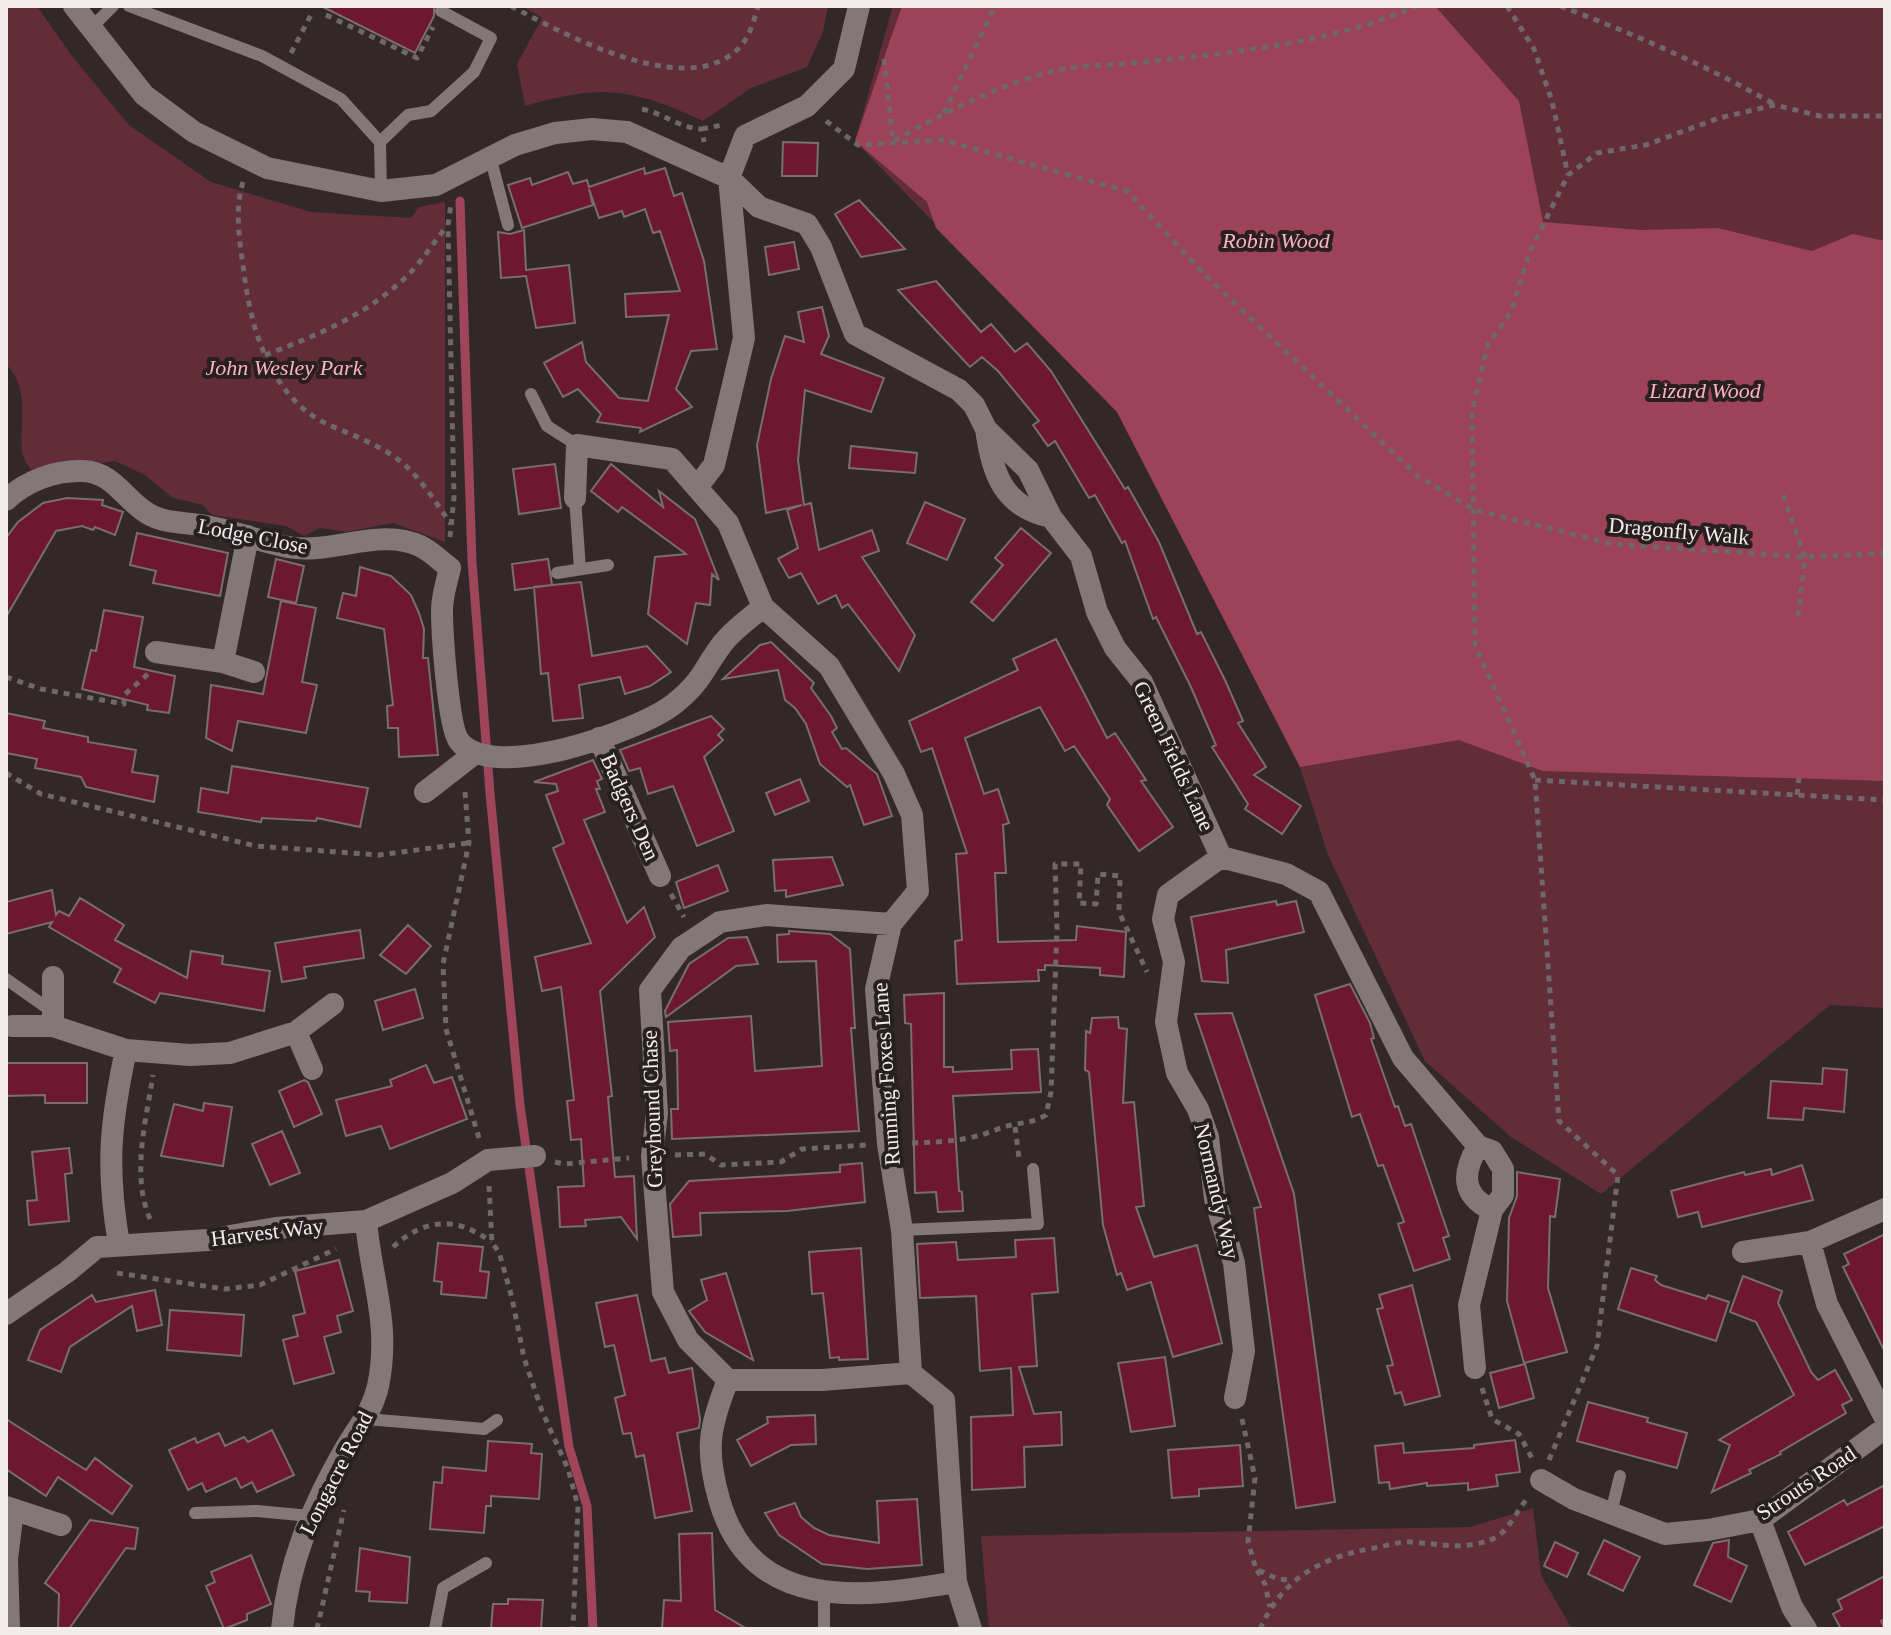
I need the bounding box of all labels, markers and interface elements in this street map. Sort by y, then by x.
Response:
park label: Robin Wood [1221,228,1331,253]
park label: John Wesley Park [206,355,364,380]
park label: Lizard Wood [1648,378,1762,403]
street label: Dragonfly Walk [1607,512,1751,550]
street label: Lodge Close [196,513,310,559]
street label: Green Fields Lane [1128,677,1220,835]
street label: Badgers Den [595,750,665,864]
street label: Running Foxes Lane [867,982,905,1166]
street label: Greyhound Chase [637,1029,667,1189]
street label: Normandy Way [1189,1120,1245,1262]
street label: Harvest Way [209,1213,325,1251]
street label: Longacre Road [294,1407,378,1539]
street label: Strouts Road [1752,1441,1860,1525]

